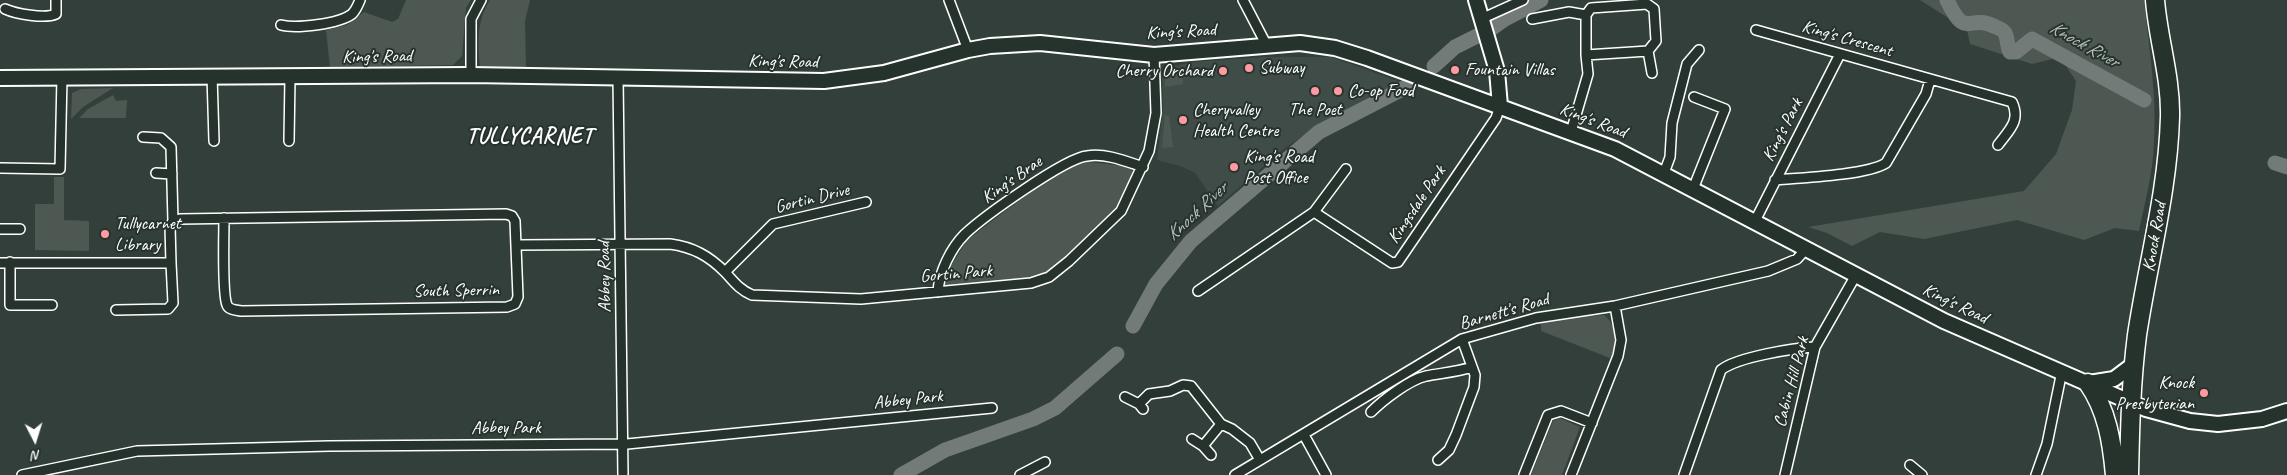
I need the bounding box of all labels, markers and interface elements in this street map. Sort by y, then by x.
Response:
street label: King's Crescent [1799,16,1895,62]
water label: Knock River [2045,17,2123,73]
street label: King's Road [1146,19,1216,45]
street label: King's Road [342,46,412,68]
street label: King's Road [748,51,818,73]
place label: Subway [1259,57,1304,79]
place label: Fountain Villas [1465,59,1555,81]
place label: Cherry Orchard [1116,60,1213,82]
marker: Subway [1243,62,1255,74]
marker: Fountain Villas [1449,64,1461,76]
marker: Cherry Orchard [1217,65,1229,77]
place label: Co-op Food [1348,80,1414,102]
marker: The Poet [1309,85,1321,97]
marker: Co-op Food [1332,85,1344,97]
street label: King's Park [1758,95,1808,165]
street label: King's Road [1557,98,1629,144]
place label: Cheryvalley Health Centre [1193,99,1278,142]
place label: The Poet [1288,99,1342,121]
marker: Cheryvalley Health Centre [1177,114,1189,126]
district label: TULLYCARNET [465,124,595,150]
place label: King's Road Post Office [1244,146,1314,188]
street label: King's Brae [978,151,1046,209]
marker: King's Road Post Office [1228,161,1240,173]
street label: Kingsdale Park [1383,162,1451,248]
water label: Knock River [1162,178,1232,246]
street label: Gortin Drive [773,179,851,219]
street label: Knock Road [2138,201,2172,273]
place label: Tullycarnet Library [115,213,181,255]
marker: Tullycarnet Library [99,228,111,240]
street label: Abbey Road [594,241,616,313]
street label: Gortin Park [919,260,993,288]
street label: South Sperrin [413,279,499,303]
street label: King's Road [1919,279,1991,329]
street label: Barnett's Road [1457,289,1551,335]
street label: Cabin Hill Park [1770,334,1814,430]
place label: Knock Presbyterian [2116,372,2194,414]
street label: Abbey Park [872,386,944,414]
marker: Knock Presbyterian [2198,387,2210,399]
north arrow [10,415,60,465]
street label: Abbey Park [471,417,541,439]
text: N [31,447,41,464]

